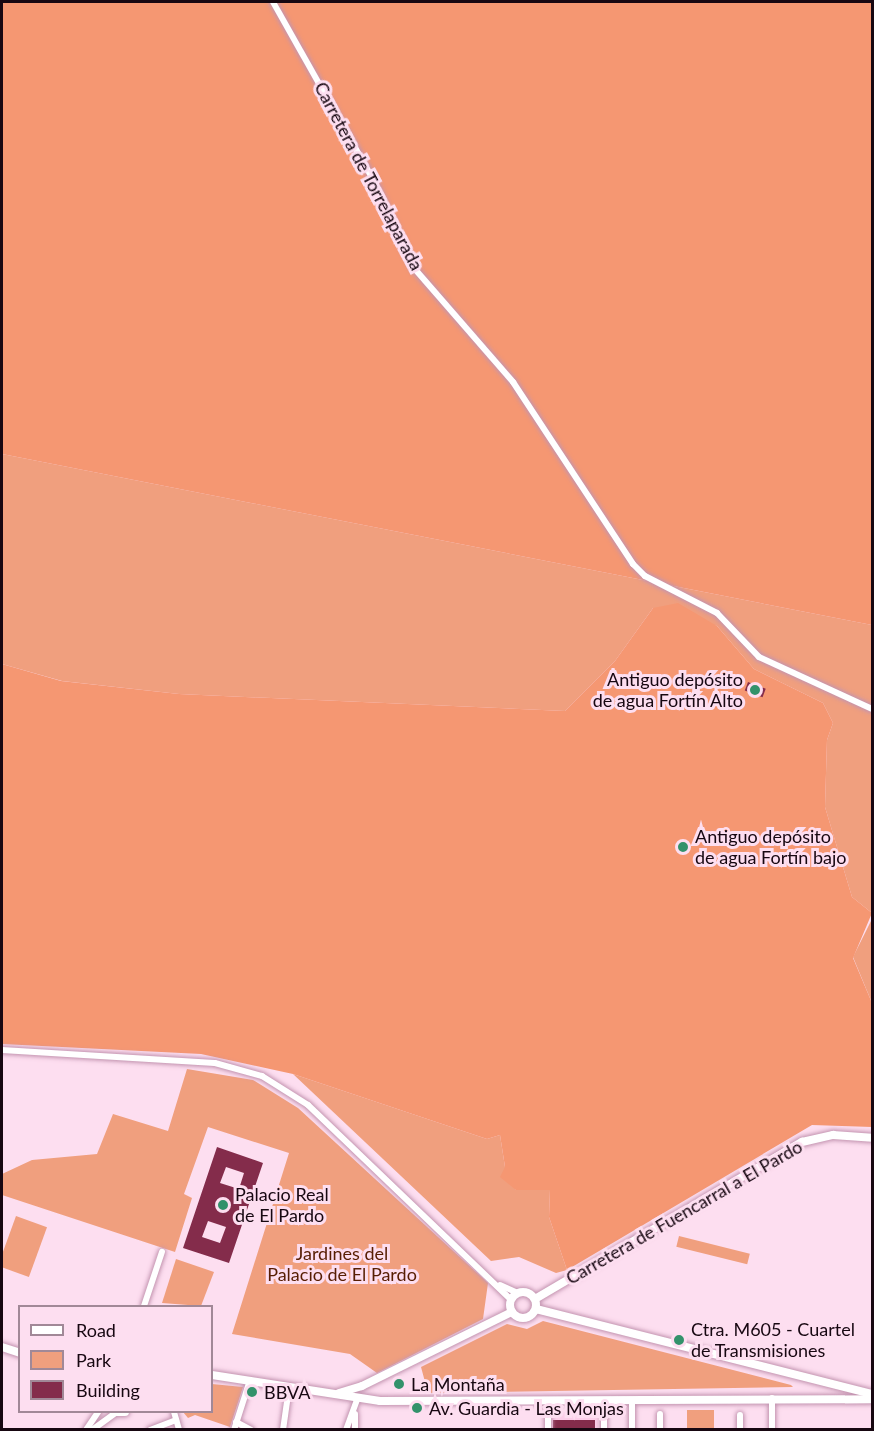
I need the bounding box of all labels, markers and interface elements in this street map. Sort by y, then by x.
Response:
street label: Carretera de Torrelaparada [310,78,428,274]
place label: Antiguo depósito de agua Fortín Alto [592,669,743,712]
marker: Antiguo depósito de agua Fortín Alto [748,683,762,697]
place label: Antiguo depósito de agua Fortín bajo [695,826,847,868]
marker: Antiguo depósito de agua Fortín bajo [676,840,690,854]
street label: Carretera de Fuencarral a El Pardo [562,1135,806,1289]
place label: Palacio Real de El Pardo [235,1184,329,1226]
marker: Palacio Real de El Pardo [216,1198,230,1212]
park label: Jardines del Palacio de El Pardo [267,1243,417,1286]
legend [18,1305,213,1413]
text: Road [76,1319,116,1341]
place label: Ctra. M605 - Cuartel de Transmisiones [691,1319,855,1362]
marker: Ctra. M605 - Cuartel de Transmisiones [672,1333,686,1347]
text: Park [76,1349,111,1371]
place label: La Montaña [411,1373,505,1395]
marker: La Montaña [392,1377,406,1391]
text: Building [76,1379,140,1401]
place label: BBVA [264,1381,310,1403]
marker: BBVA [245,1385,259,1399]
place label: Av. Guardia - Las Monjas [429,1397,624,1419]
marker: Av. Guardia - Las Monjas [410,1401,424,1415]

